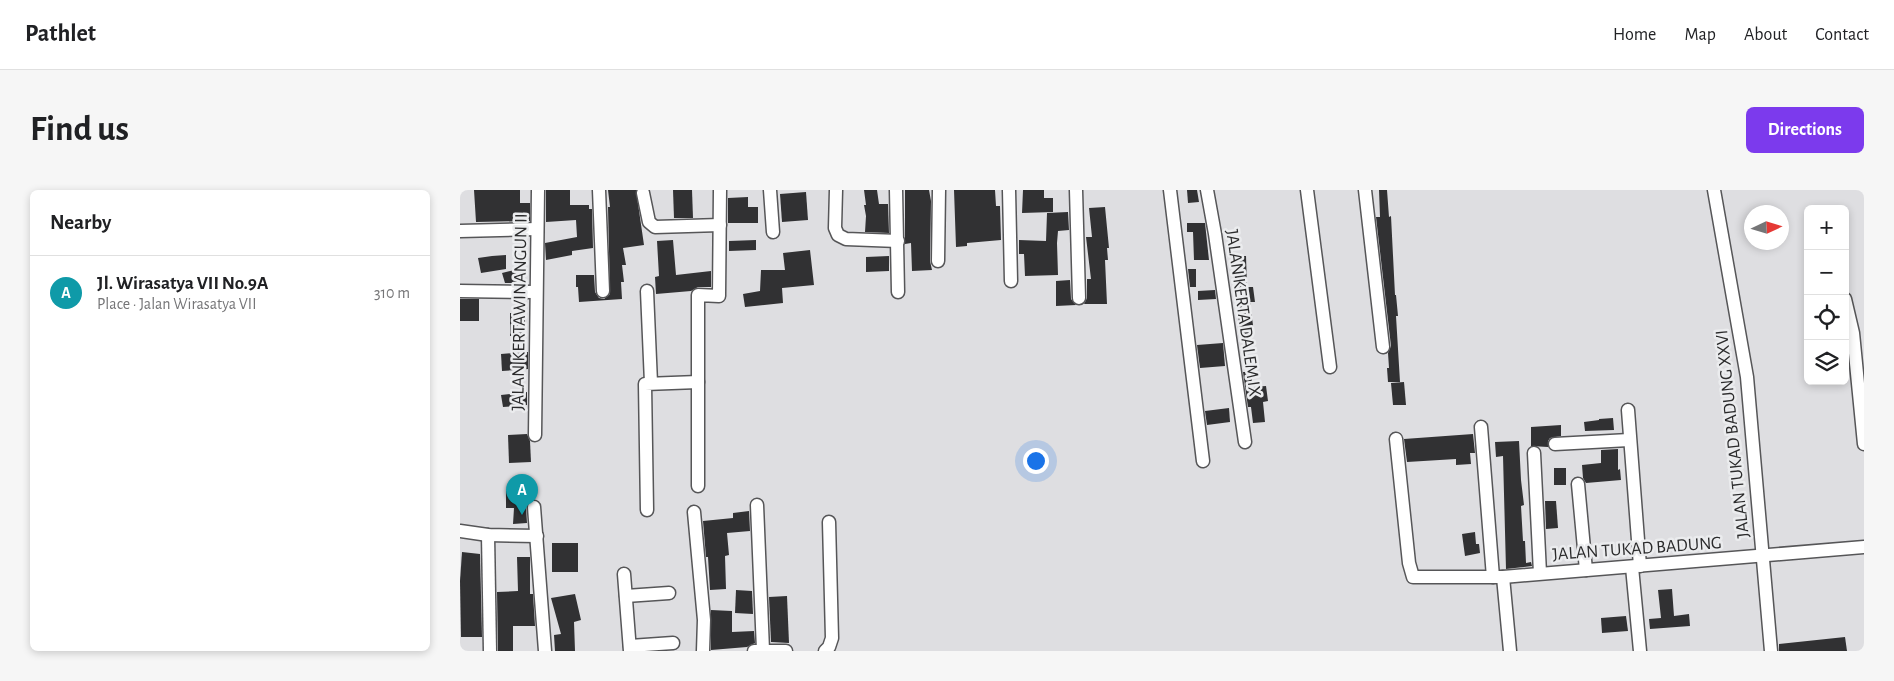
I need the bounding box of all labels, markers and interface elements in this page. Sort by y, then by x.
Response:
text: Pathlet [25,22,96,46]
text: Home [1613,26,1656,44]
text: Map [1684,26,1716,44]
text: About [1744,26,1787,44]
text: Contact [1815,26,1869,44]
button: Directions [1746,107,1864,153]
text: Find us [30,112,129,147]
north arrow [1744,205,1789,250]
map controls [1804,205,1849,385]
button: + [1804,205,1849,250]
text: Nearby [50,212,111,233]
street label: JALAN KERTAWINANGUN II [509,213,531,411]
street label: JALAN KERTA DALEM IX [1222,228,1264,398]
button: − [1804,250,1849,295]
text: Jl. Wirasatya VII No.9A [97,274,268,293]
text: A [61,285,71,301]
text: 310 m [374,285,410,301]
button: locate [1804,295,1849,340]
text: Place · Jalan Wirasatya VII [97,296,256,312]
street label: JALAN TUKAD BADUNG XXVI [1713,329,1753,539]
button: layers [1804,340,1849,385]
your location [1023,448,1049,474]
pin: A [506,474,538,515]
street label: JALAN TUKAD BADUNG [1552,534,1722,564]

